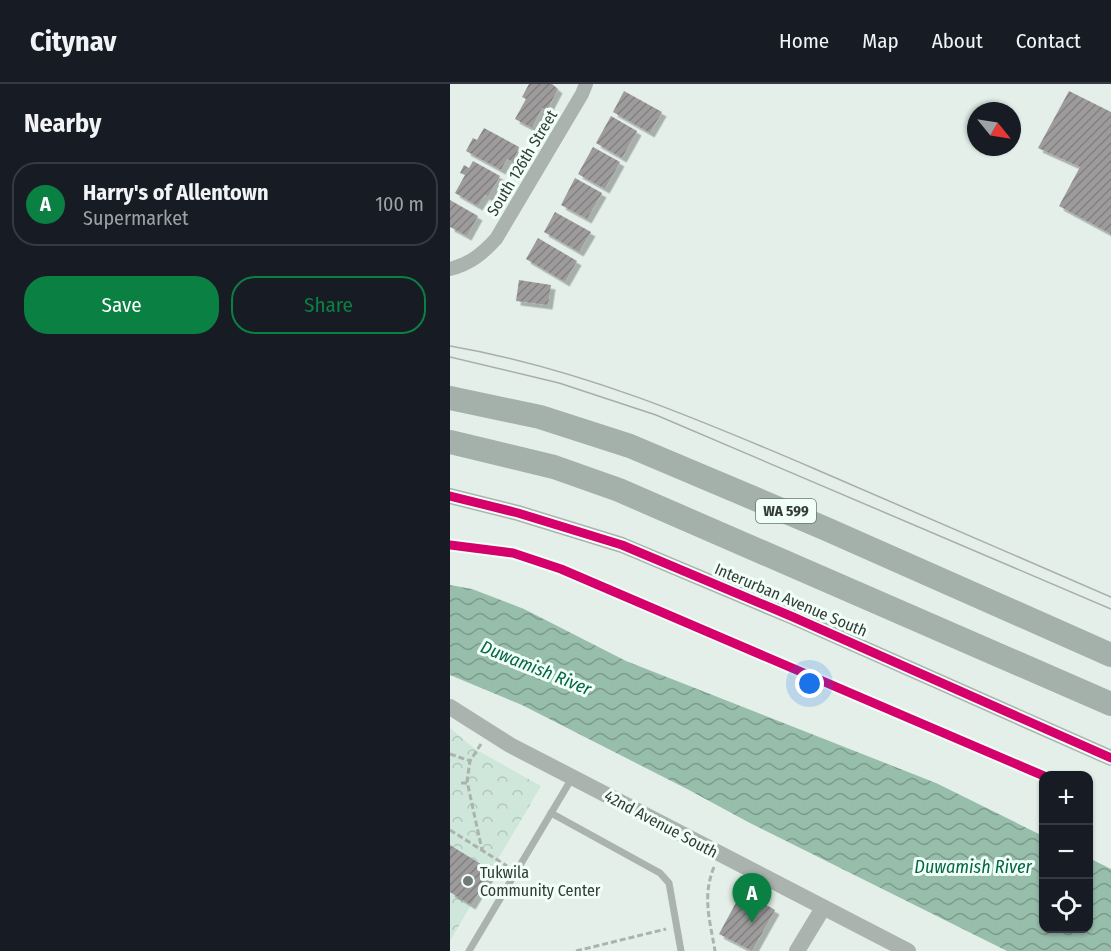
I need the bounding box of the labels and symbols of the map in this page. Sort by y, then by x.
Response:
north arrow [967,102,1021,156]
street label: South 126th Street [483,106,561,219]
road number: WA 599 [756,499,816,523]
street label: Interurban Avenue South [712,559,870,641]
water label: Duwamish River [477,636,595,700]
your location [795,669,824,698]
street label: 42nd Avenue South [601,786,721,862]
water label: Duwamish River [914,856,1032,878]
place label: Tukwila Community Center [480,863,601,900]
marker: Tukwila Community Center [461,874,475,888]
pin: A [732,874,772,923]

